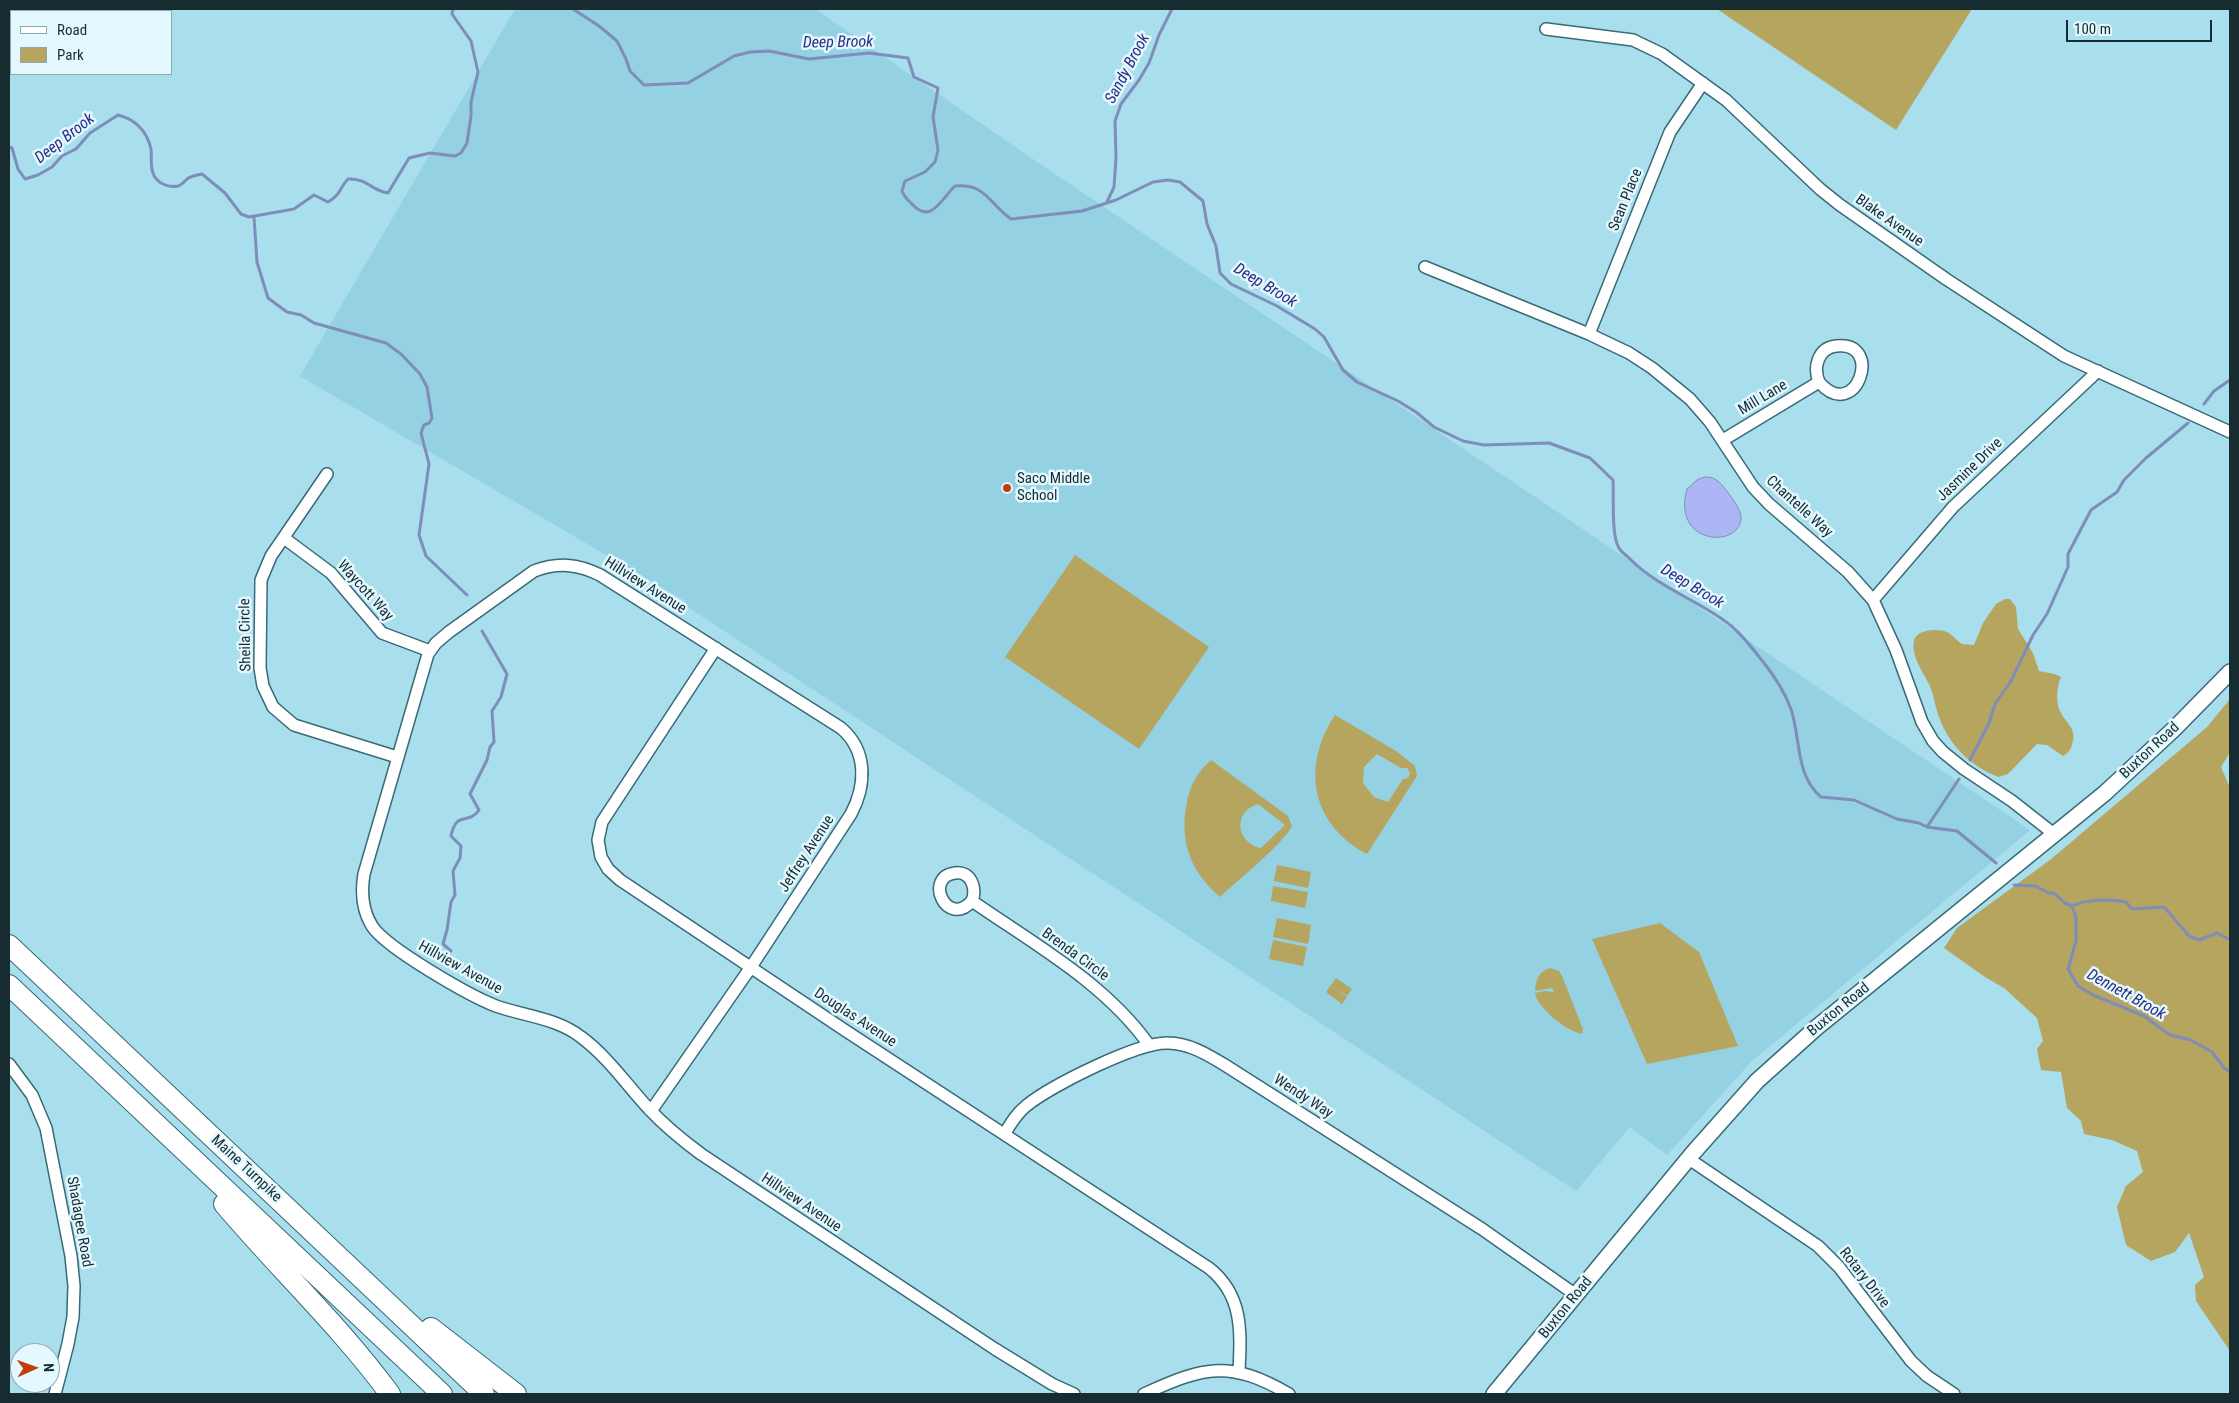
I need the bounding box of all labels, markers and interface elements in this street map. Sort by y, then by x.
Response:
legend [10,10,172,75]
scale bar [2069,10,2215,42]
text: 100 m [2074,20,2111,38]
text: Road [57,21,87,39]
water label: Sandy Brook [1102,31,1154,107]
water label: Deep Brook [803,33,873,53]
text: Park [57,46,84,64]
water label: Deep Brook [31,110,99,168]
street label: Sean Place [1605,166,1647,234]
street label: Blake Avenue [1851,191,1927,251]
water label: Deep Brook [1230,260,1300,312]
street label: Mill Lane [1735,376,1791,420]
street label: Jasmine Drive [1934,434,2006,506]
place label: Saco Middle School [1017,470,1090,505]
street label: Chantelle Way [1762,472,1836,542]
marker: Saco Middle School [1001,482,1013,494]
street label: Hillview Avenue [601,554,689,618]
street label: Waycott Way [333,557,397,625]
water label: Deep Brook [1657,561,1727,613]
street label: Sheila Circle [236,598,256,672]
street label: Buxton Road [2117,719,2183,783]
street label: Jeffrey Avenue [775,812,839,896]
street label: Brenda Circle [1038,925,1112,985]
street label: Hillview Avenue [415,938,505,998]
water label: Dennett Brook [2083,966,2169,1024]
street label: Buxton Road [1804,980,1874,1040]
street label: Douglas Avenue [810,985,900,1051]
street label: Wendy Way [1270,1071,1336,1123]
street label: Maine Turnpike [207,1132,285,1206]
street label: Hillview Avenue [757,1170,845,1236]
street label: Shadagee Road [62,1175,96,1269]
street label: Rotary Drive [1835,1244,1893,1312]
street label: Buxton Road [1536,1273,1596,1343]
north arrow [10,1343,60,1393]
text: N [41,1363,57,1372]

